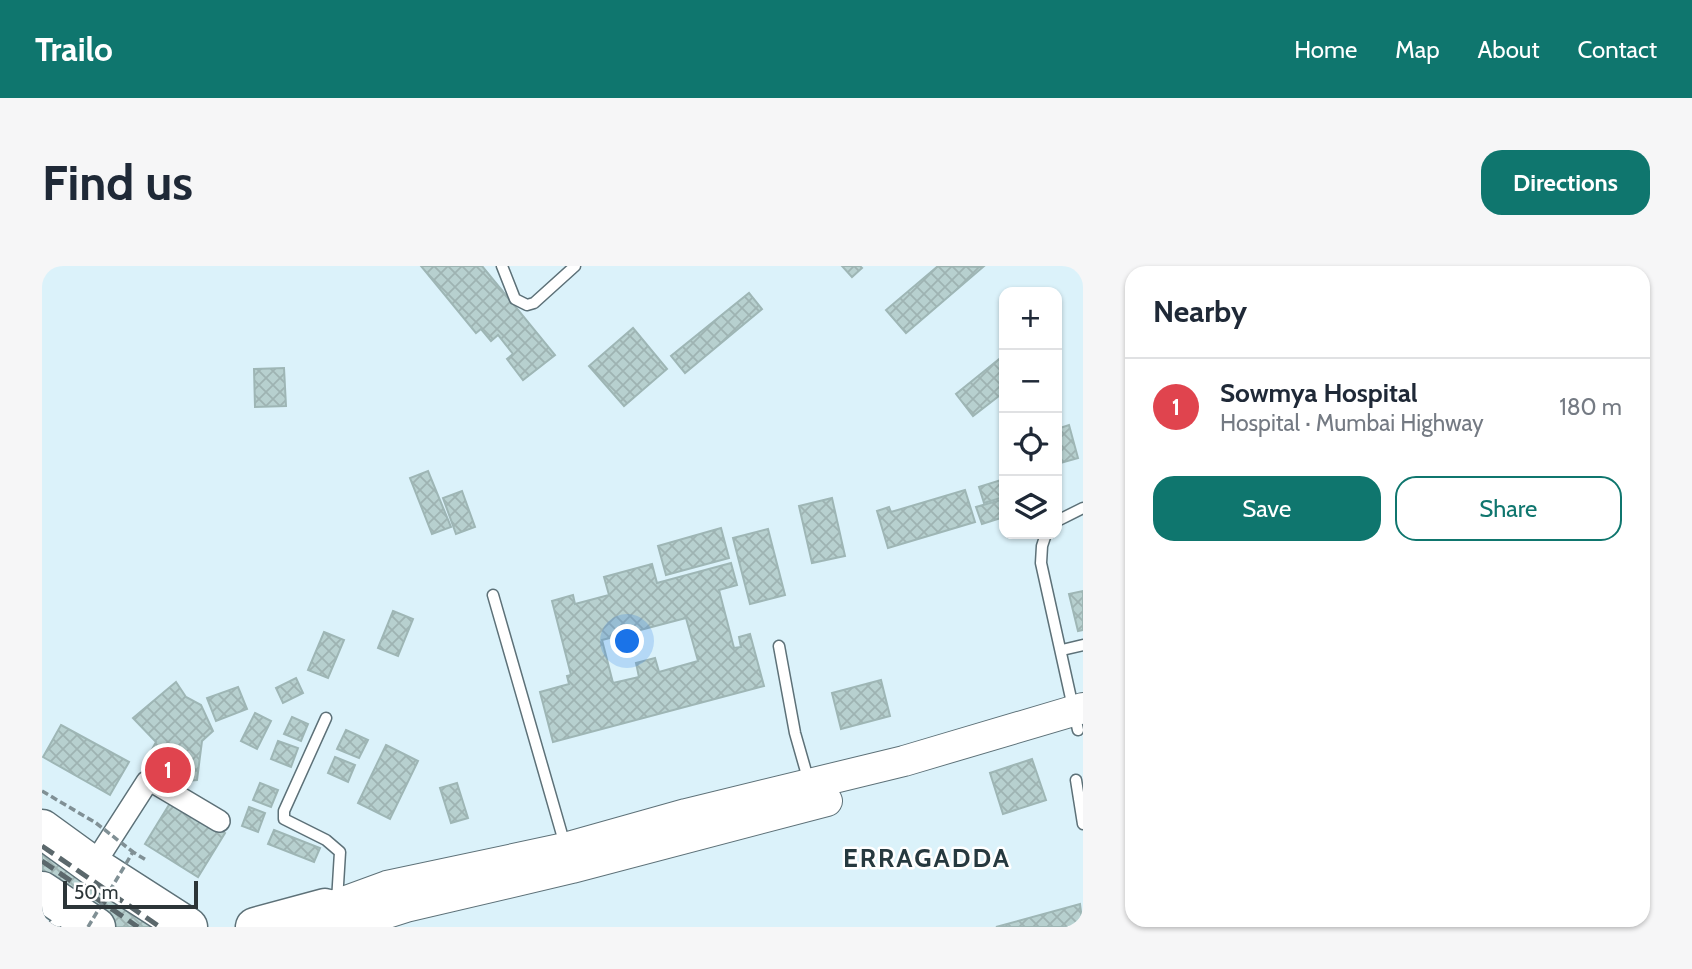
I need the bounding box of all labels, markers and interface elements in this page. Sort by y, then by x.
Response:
text: Trailo [35,29,113,69]
text: Home [1294,35,1357,64]
text: Map [1395,35,1440,64]
text: About [1478,35,1540,64]
text: Contact [1578,35,1657,64]
button: Directions [1481,150,1650,215]
text: Find us [42,153,193,212]
map controls [999,287,1062,539]
button: + [999,287,1062,350]
text: Nearby [1153,293,1247,330]
button: − [999,350,1062,413]
text: Sowmya Hospital [1220,377,1418,409]
text: 1 [1172,393,1180,421]
text: 180 m [1559,393,1622,421]
text: Hospital · Mumbai Highway [1220,409,1484,437]
button: locate [999,413,1062,476]
button: layers [999,476,1062,539]
button: Save [1153,476,1381,541]
button: Share [1395,476,1622,541]
your location [610,624,644,658]
pin: 1 [145,744,191,796]
district label: ERRAGADDA [843,842,1011,874]
scale bar [63,878,198,910]
text: 50 m [74,881,118,904]

